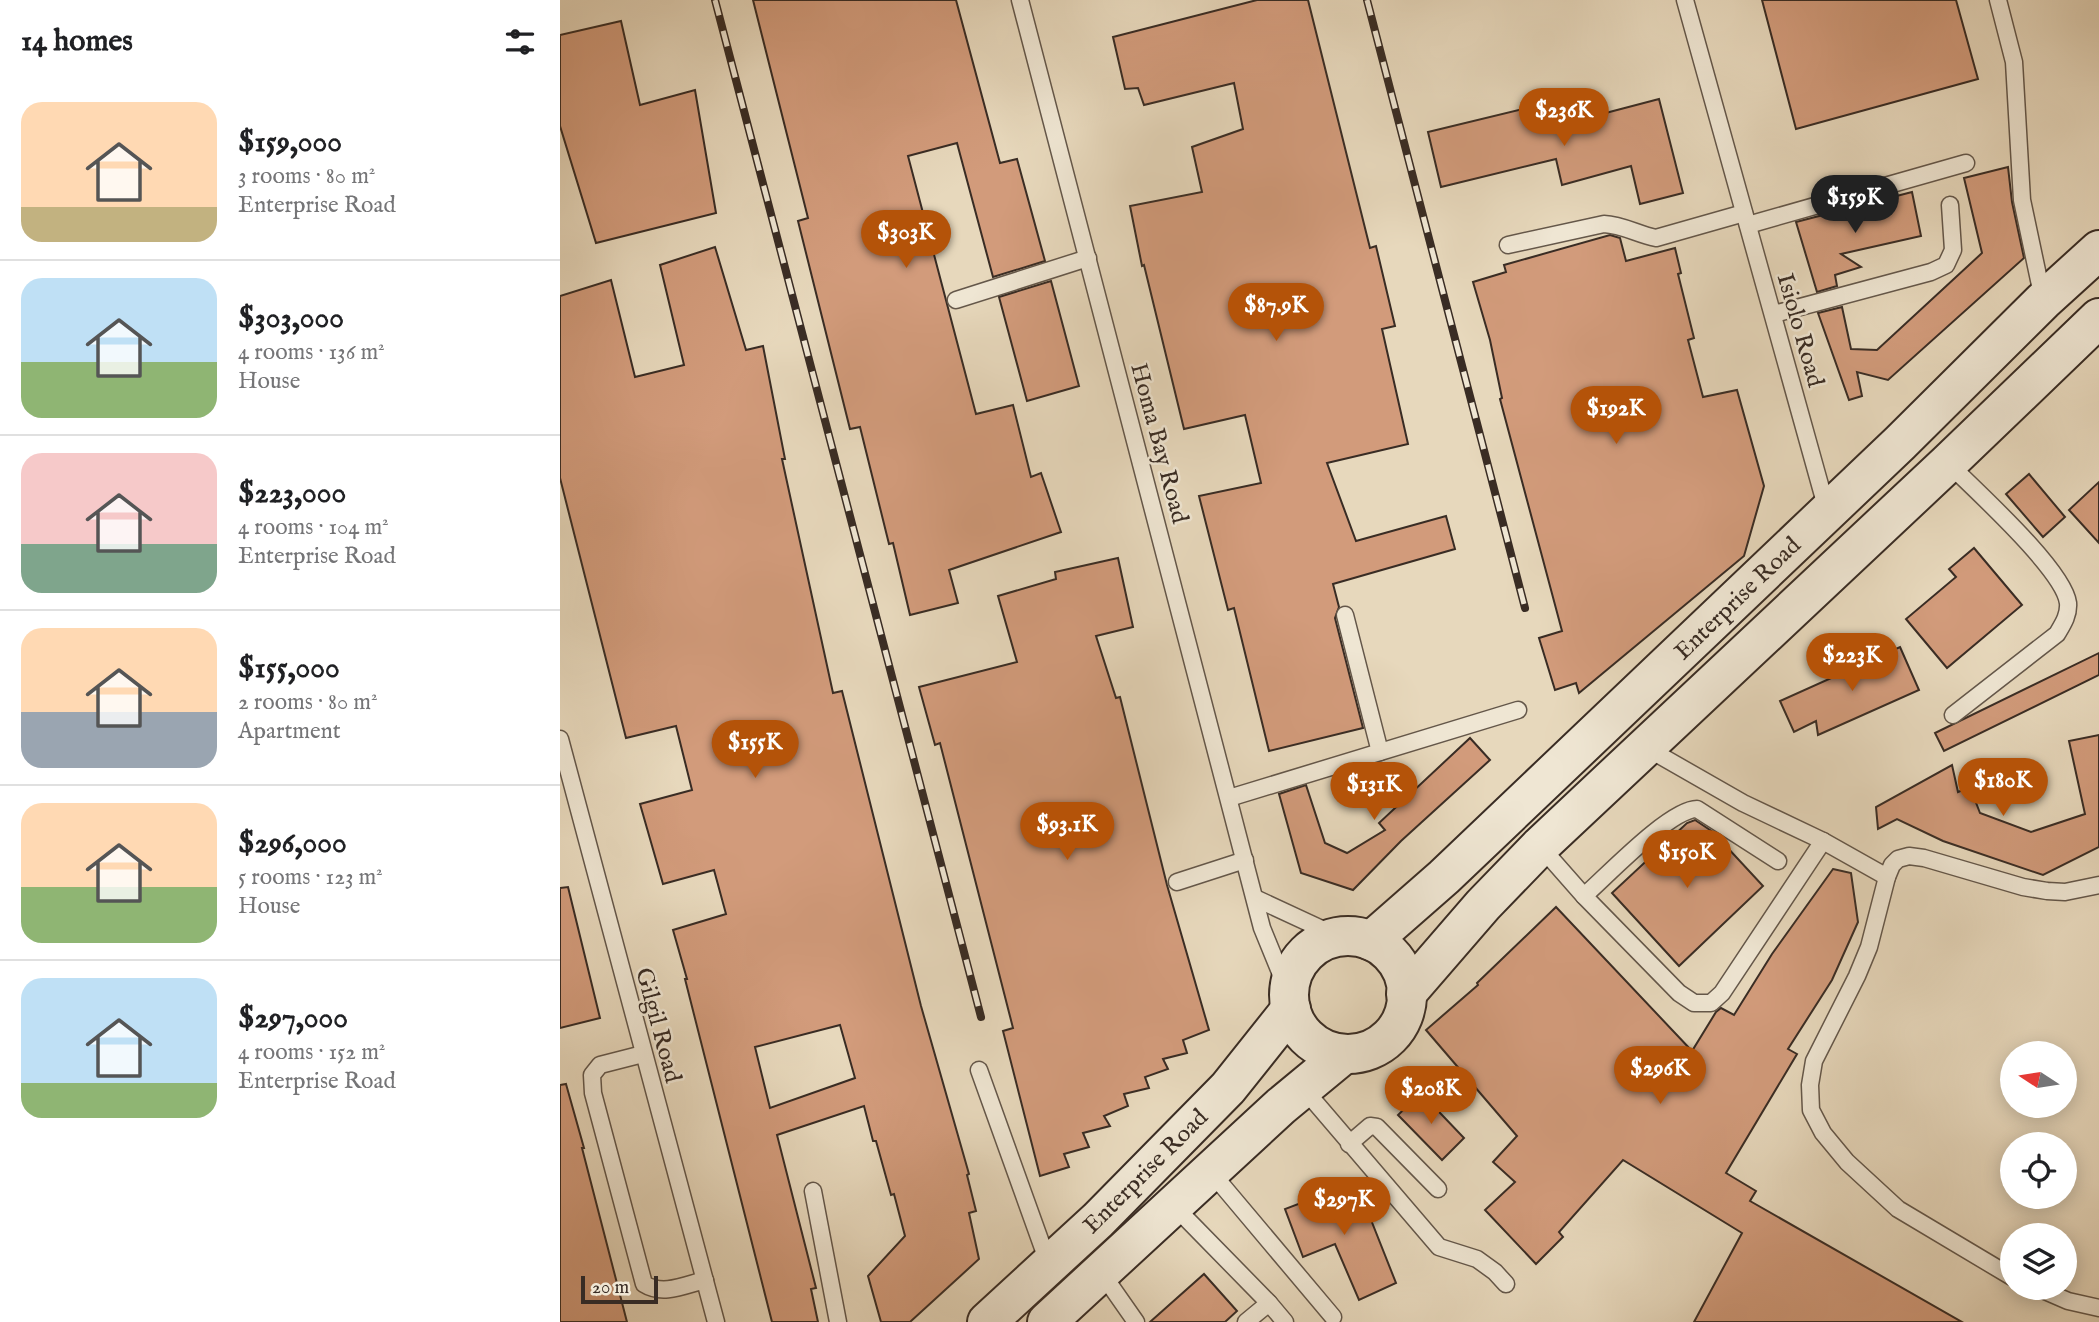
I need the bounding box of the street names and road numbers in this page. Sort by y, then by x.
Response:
street label: Isiolo Road [1769,270,1831,391]
street label: Homa Bay Road [1122,360,1195,527]
street label: Enterprise Road [1668,531,1808,667]
street label: Gilgil Road [627,965,688,1086]
street label: Enterprise Road [1077,1103,1215,1241]

